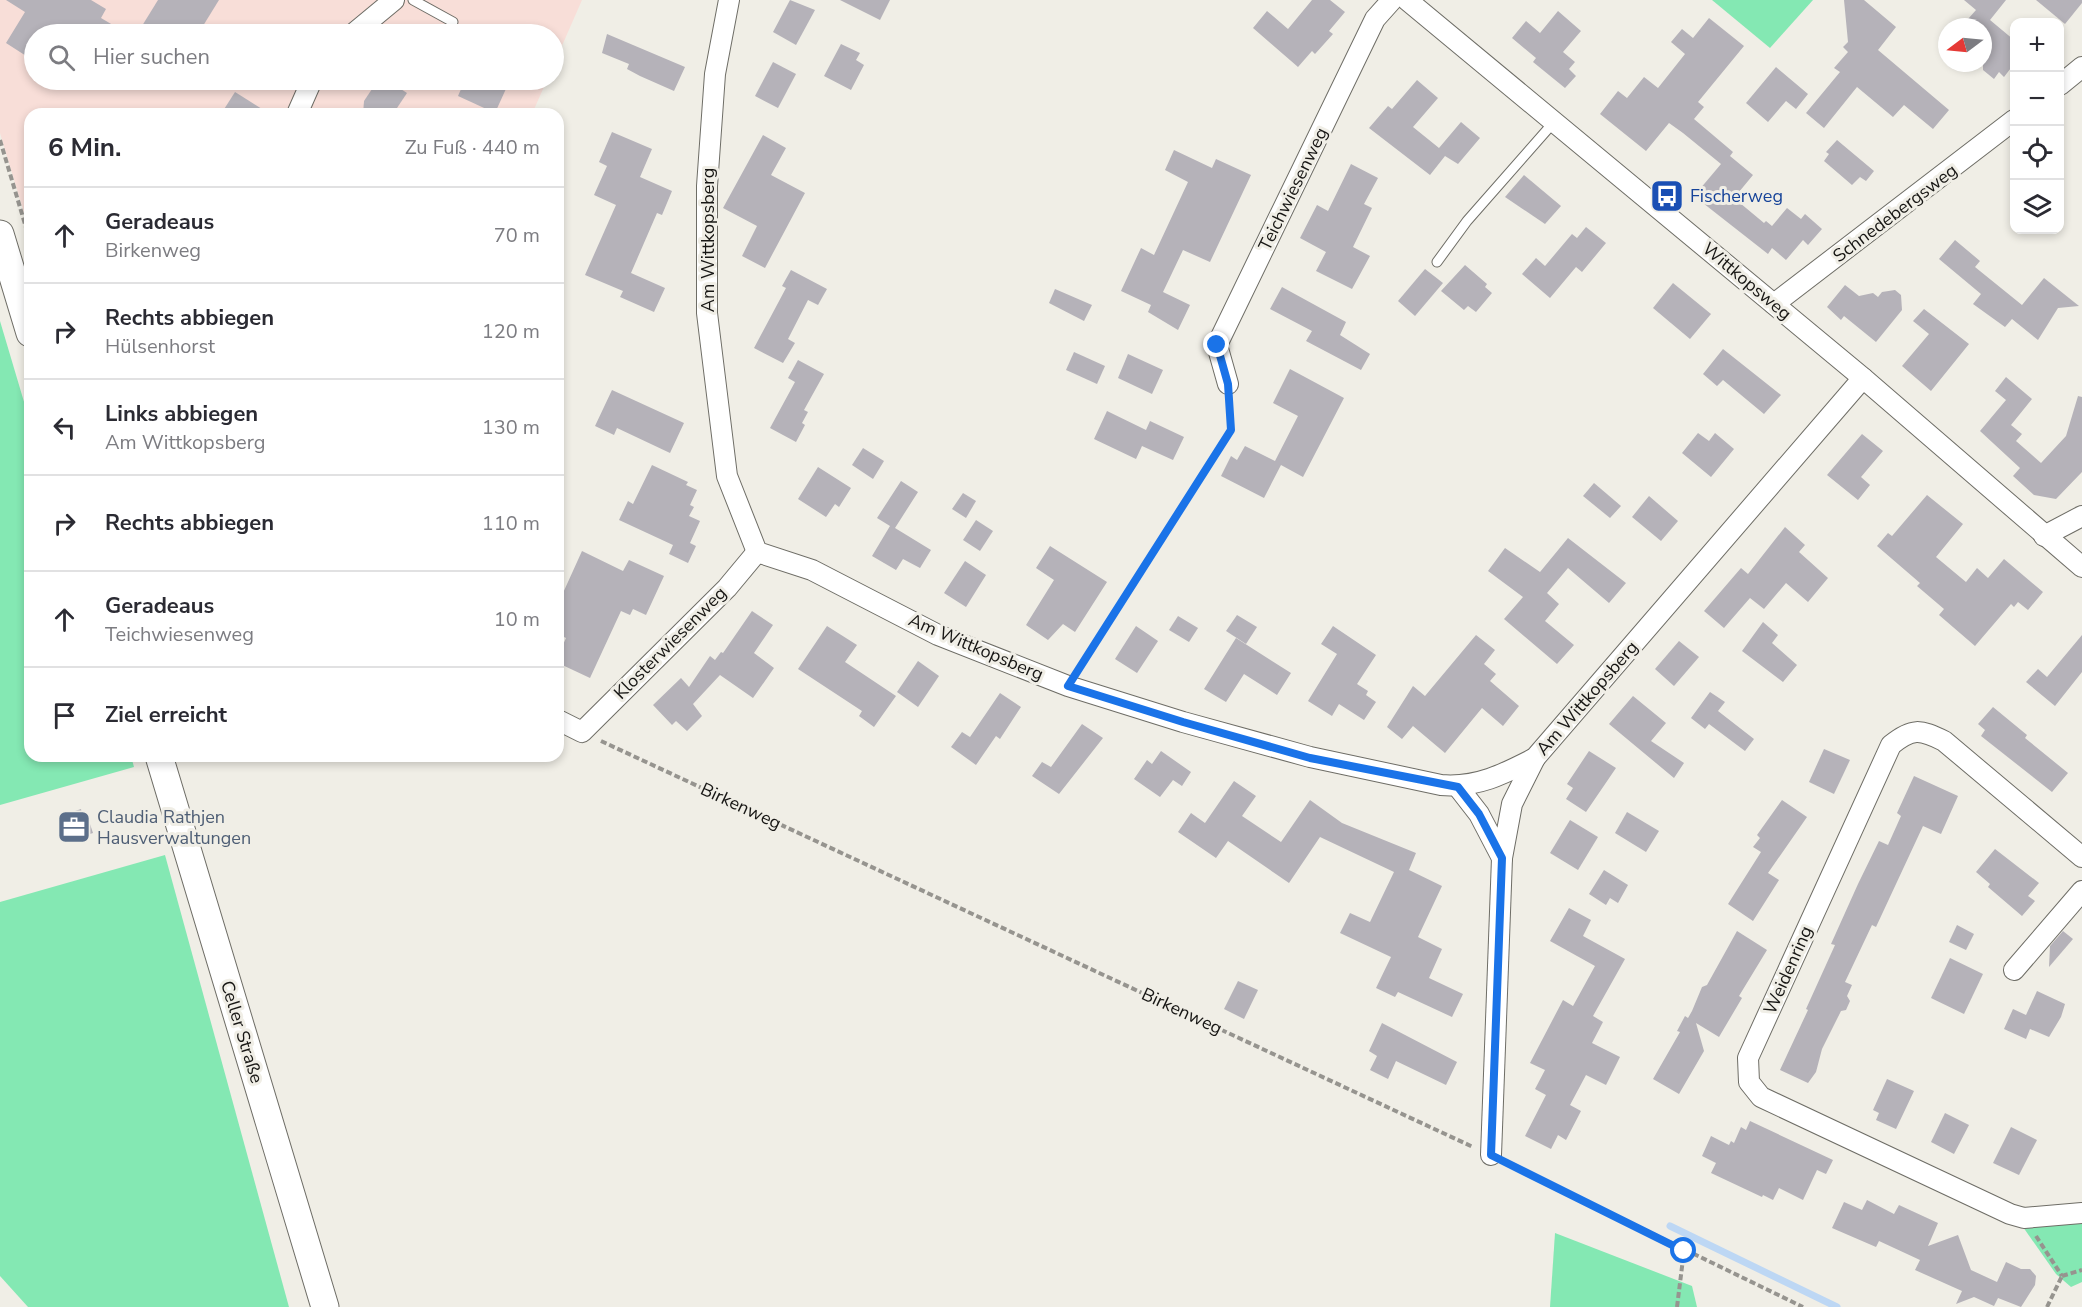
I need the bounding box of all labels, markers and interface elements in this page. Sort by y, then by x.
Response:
north arrow [1938,18,1992,72]
map controls [2010,18,2064,234]
button: + [2010,18,2064,72]
search box [24,24,564,90]
icon: search [45,41,78,74]
text: Hier suchen [93,42,210,72]
button: − [2010,72,2064,126]
street label: Teichwiesenweg [1253,123,1333,255]
button: locate [2010,126,2064,180]
text: 6 Min. [48,130,121,165]
text: Zu Fuß · 440 m [405,134,540,161]
street label: Schnedebergsweg [1828,158,1962,268]
street label: Am Wittkopsberg [696,168,720,312]
bus stop icon: Fischerweg [1649,178,1685,214]
button: layers [2010,180,2064,234]
place label: Fischerweg [1690,184,1783,208]
text: Geradeaus [105,207,214,237]
icon: ahead [48,219,81,252]
text: 70 m [494,222,540,249]
text: Birkenweg [105,237,201,264]
street label: Wittkopsweg [1697,237,1797,325]
text: Rechts abbiegen [105,303,274,333]
icon: right [48,315,81,348]
text: 120 m [482,318,540,345]
route end [1203,331,1229,357]
text: Hülsenhorst [105,333,215,360]
text: Links abbiegen [105,399,258,429]
icon: left [48,411,81,444]
text: 130 m [482,414,540,441]
text: Am Wittkopsberg [105,429,265,456]
icon: right [48,507,81,540]
text: Rechts abbiegen [105,508,274,538]
text: 110 m [482,510,540,537]
street label: Klosterwiesenweg [608,581,732,705]
text: Geradeaus [105,591,214,621]
icon: ahead [48,603,81,636]
text: 10 m [494,606,540,633]
street label: Am Wittkopsberg [905,608,1047,686]
text: Teichwiesenweg [105,621,254,648]
street label: Am Wittkopsberg [1531,636,1643,760]
icon: arrive [48,699,81,732]
text: Ziel erreicht [105,700,227,730]
street label: Birkenweg [697,777,785,835]
place label: Claudia Rathjen Hausverwaltungen [97,805,251,850]
office icon: Claudia Rathjen Hausverwaltungen [56,809,92,845]
street label: Weidenring [1758,922,1818,1018]
street label: Celler Straße [215,978,269,1086]
street label: Birkenweg [1138,982,1226,1040]
route start [1670,1237,1696,1263]

